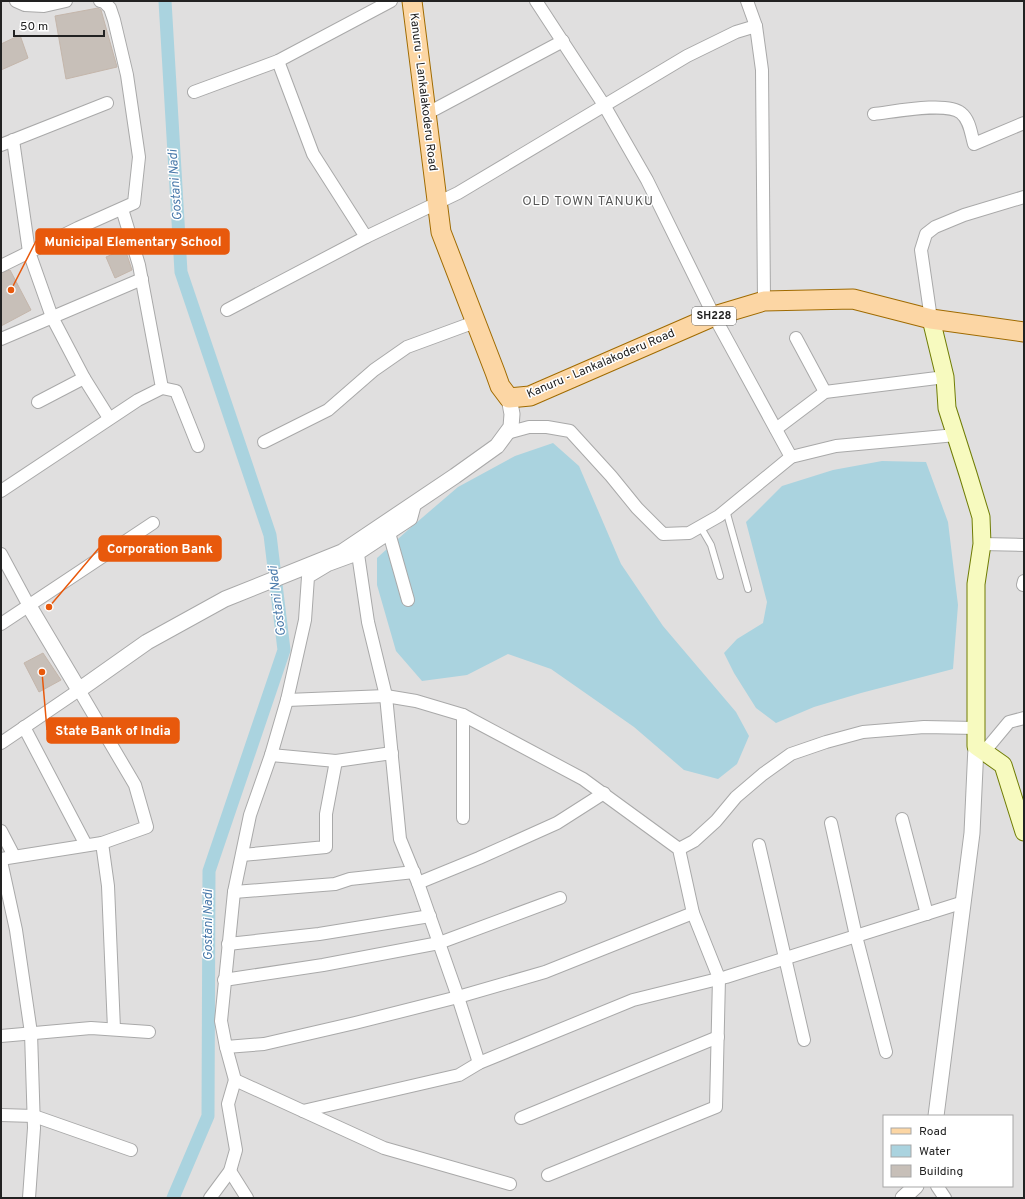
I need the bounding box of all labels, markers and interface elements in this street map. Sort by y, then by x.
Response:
scale bar [14,12,104,38]
street label: Kanuru - Lankalakoderu Road [405,12,441,172]
text: 50 m [20,19,48,35]
water label: Gostani Nadi [165,148,186,221]
district label: OLD TOWN TANUKU [522,194,654,210]
callout: Municipal Elementary School [36,229,229,254]
text: Municipal Elementary School [44,235,222,251]
road number: SH228 [692,307,736,325]
street label: Kanuru - Lankalakoderu Road [524,325,678,403]
callout: Corporation Bank [99,536,221,561]
text: Corporation Bank [107,542,213,558]
water label: Gostani Nadi [266,564,290,637]
callout: State Bank of India [47,718,179,743]
text: State Bank of India [55,724,171,740]
water label: Gostani Nadi [201,889,217,960]
legend [883,1115,1013,1187]
text: Road [919,1124,947,1140]
text: Water [919,1144,951,1160]
text: Building [919,1164,963,1180]

